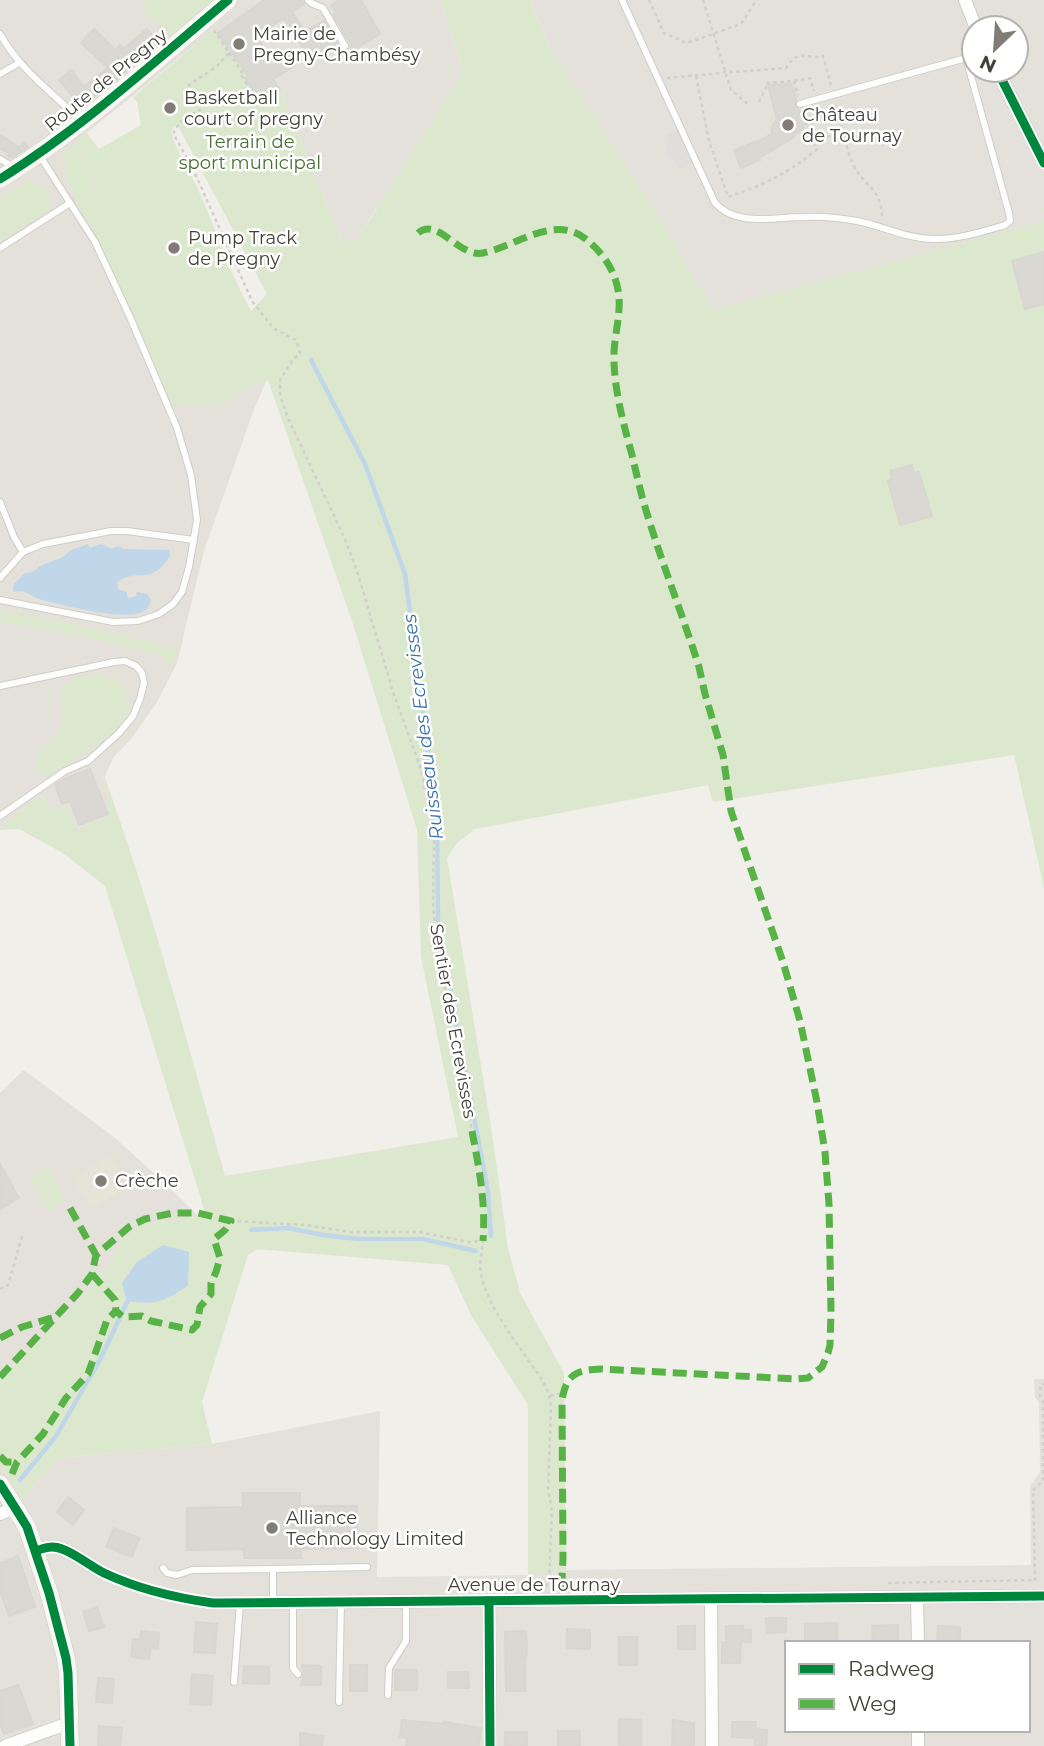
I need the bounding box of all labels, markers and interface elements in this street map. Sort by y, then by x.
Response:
north arrow [960,14,1030,84]
place label: Mairie de Pregny-Chambésy [253,23,421,66]
street label: Route de Pregny [40,24,172,136]
marker: Mairie de Pregny-Chambésy [231,36,247,52]
text: N [976,50,1000,78]
place label: Basketball court of pregny [184,87,323,130]
marker: Basketball court of pregny [162,100,178,116]
place label: Château de Tournay [802,104,902,147]
marker: Château de Tournay [780,117,796,133]
park label: Terrain de sport municipal [179,131,321,174]
place label: Pump Track de Pregny [188,227,297,270]
marker: Pump Track de Pregny [166,240,182,256]
water label: Ruisseau des Ecrevisses [398,613,448,841]
street label: Sentier des Ecrevisses [425,922,481,1120]
place label: Crèche [115,1170,179,1192]
marker: Crèche [93,1173,109,1189]
place label: Alliance Technology Limited [286,1507,464,1550]
marker: Alliance Technology Limited [264,1520,280,1536]
street label: Avenue de Tournay [448,1574,620,1596]
legend [785,1641,1030,1732]
text: Radweg [848,1656,935,1681]
text: Weg [848,1691,897,1716]

